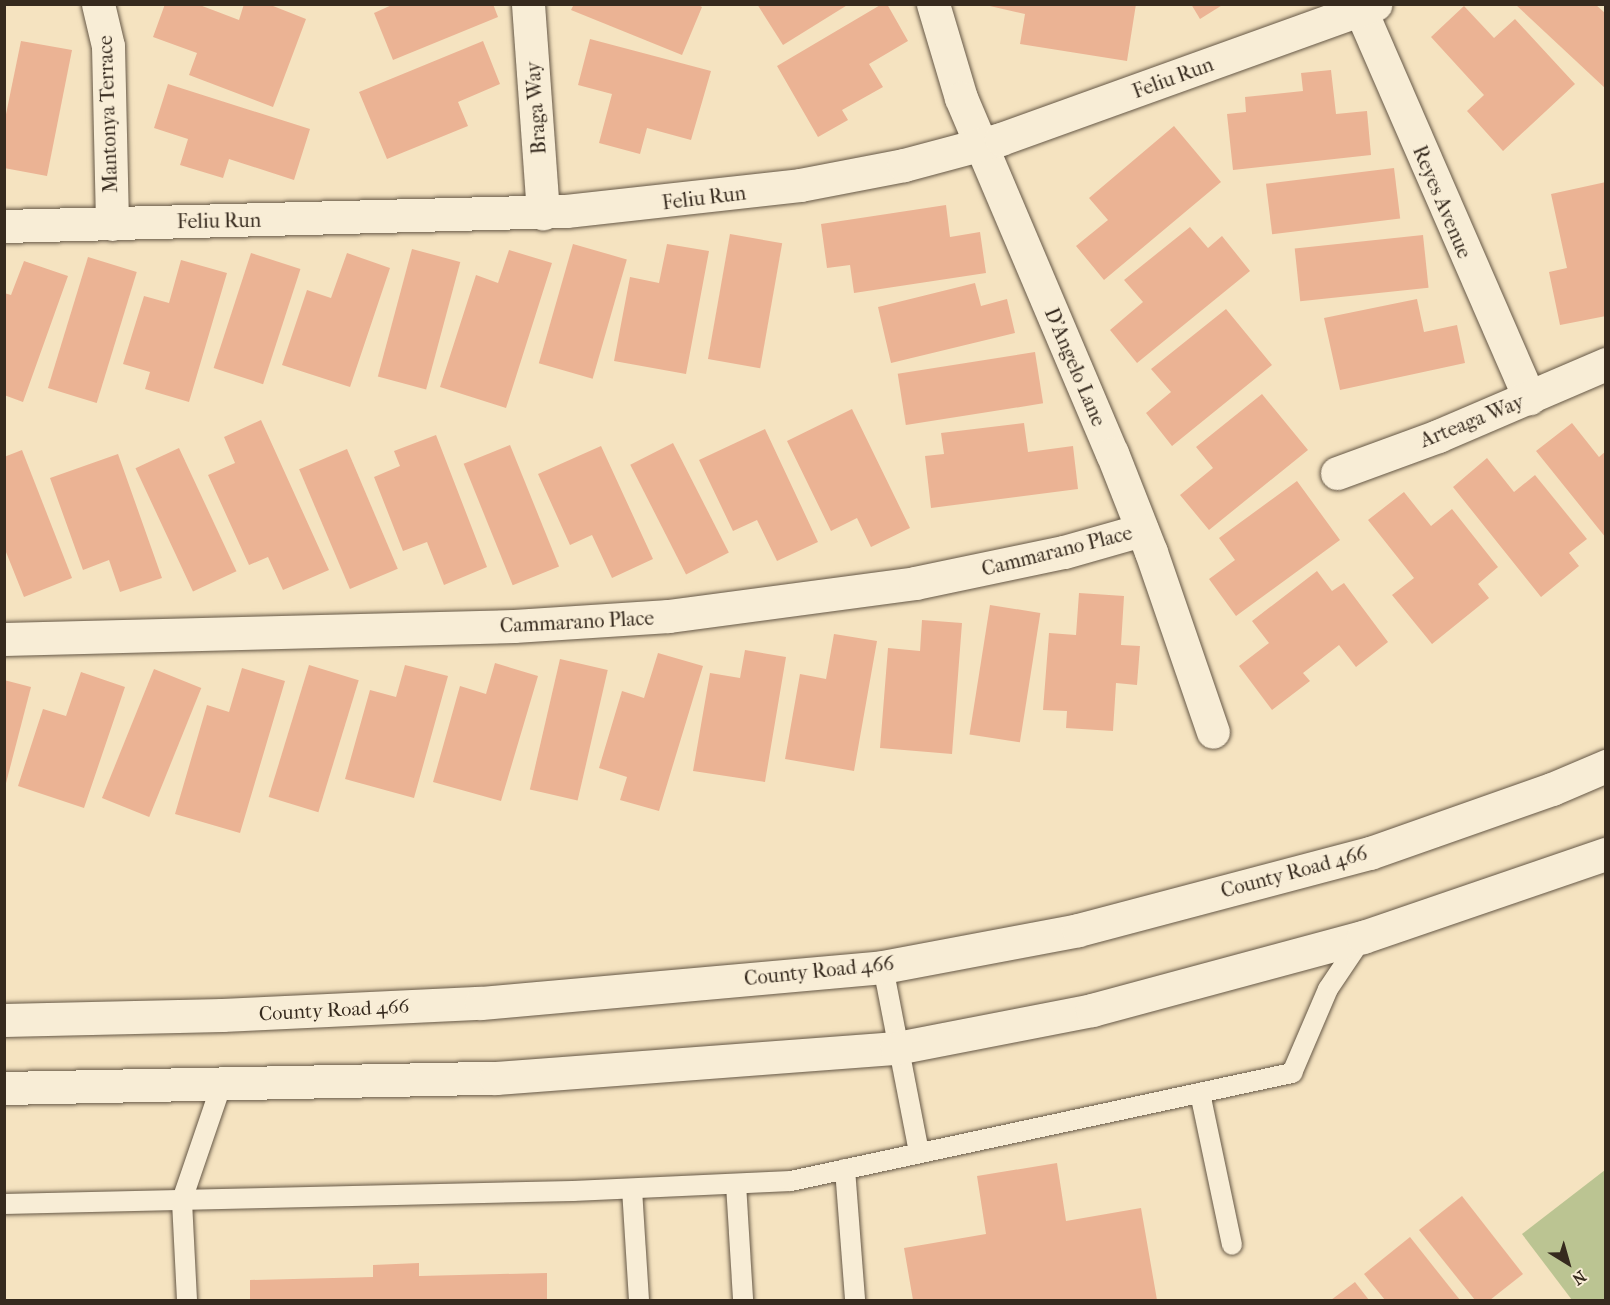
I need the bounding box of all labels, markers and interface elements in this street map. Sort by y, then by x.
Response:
street label: Mantonya Terrace [93,35,123,193]
street label: Feliu Run [1129,52,1217,104]
street label: Braga Way [521,61,551,155]
street label: Reyes Avenue [1407,142,1477,262]
street label: Feliu Run [661,181,747,215]
street label: Feliu Run [177,208,261,234]
street label: D'Angelo Lane [1039,304,1111,430]
street label: Arteaga Way [1417,389,1527,453]
street label: Cammarano Place [979,521,1135,581]
street label: Cammarano Place [499,606,655,638]
street label: County Road 466 [1218,841,1370,903]
street label: County Road 466 [743,951,895,991]
street label: County Road 466 [258,994,410,1026]
north arrow [1538,1233,1598,1293]
text: N [1569,1267,1590,1289]

